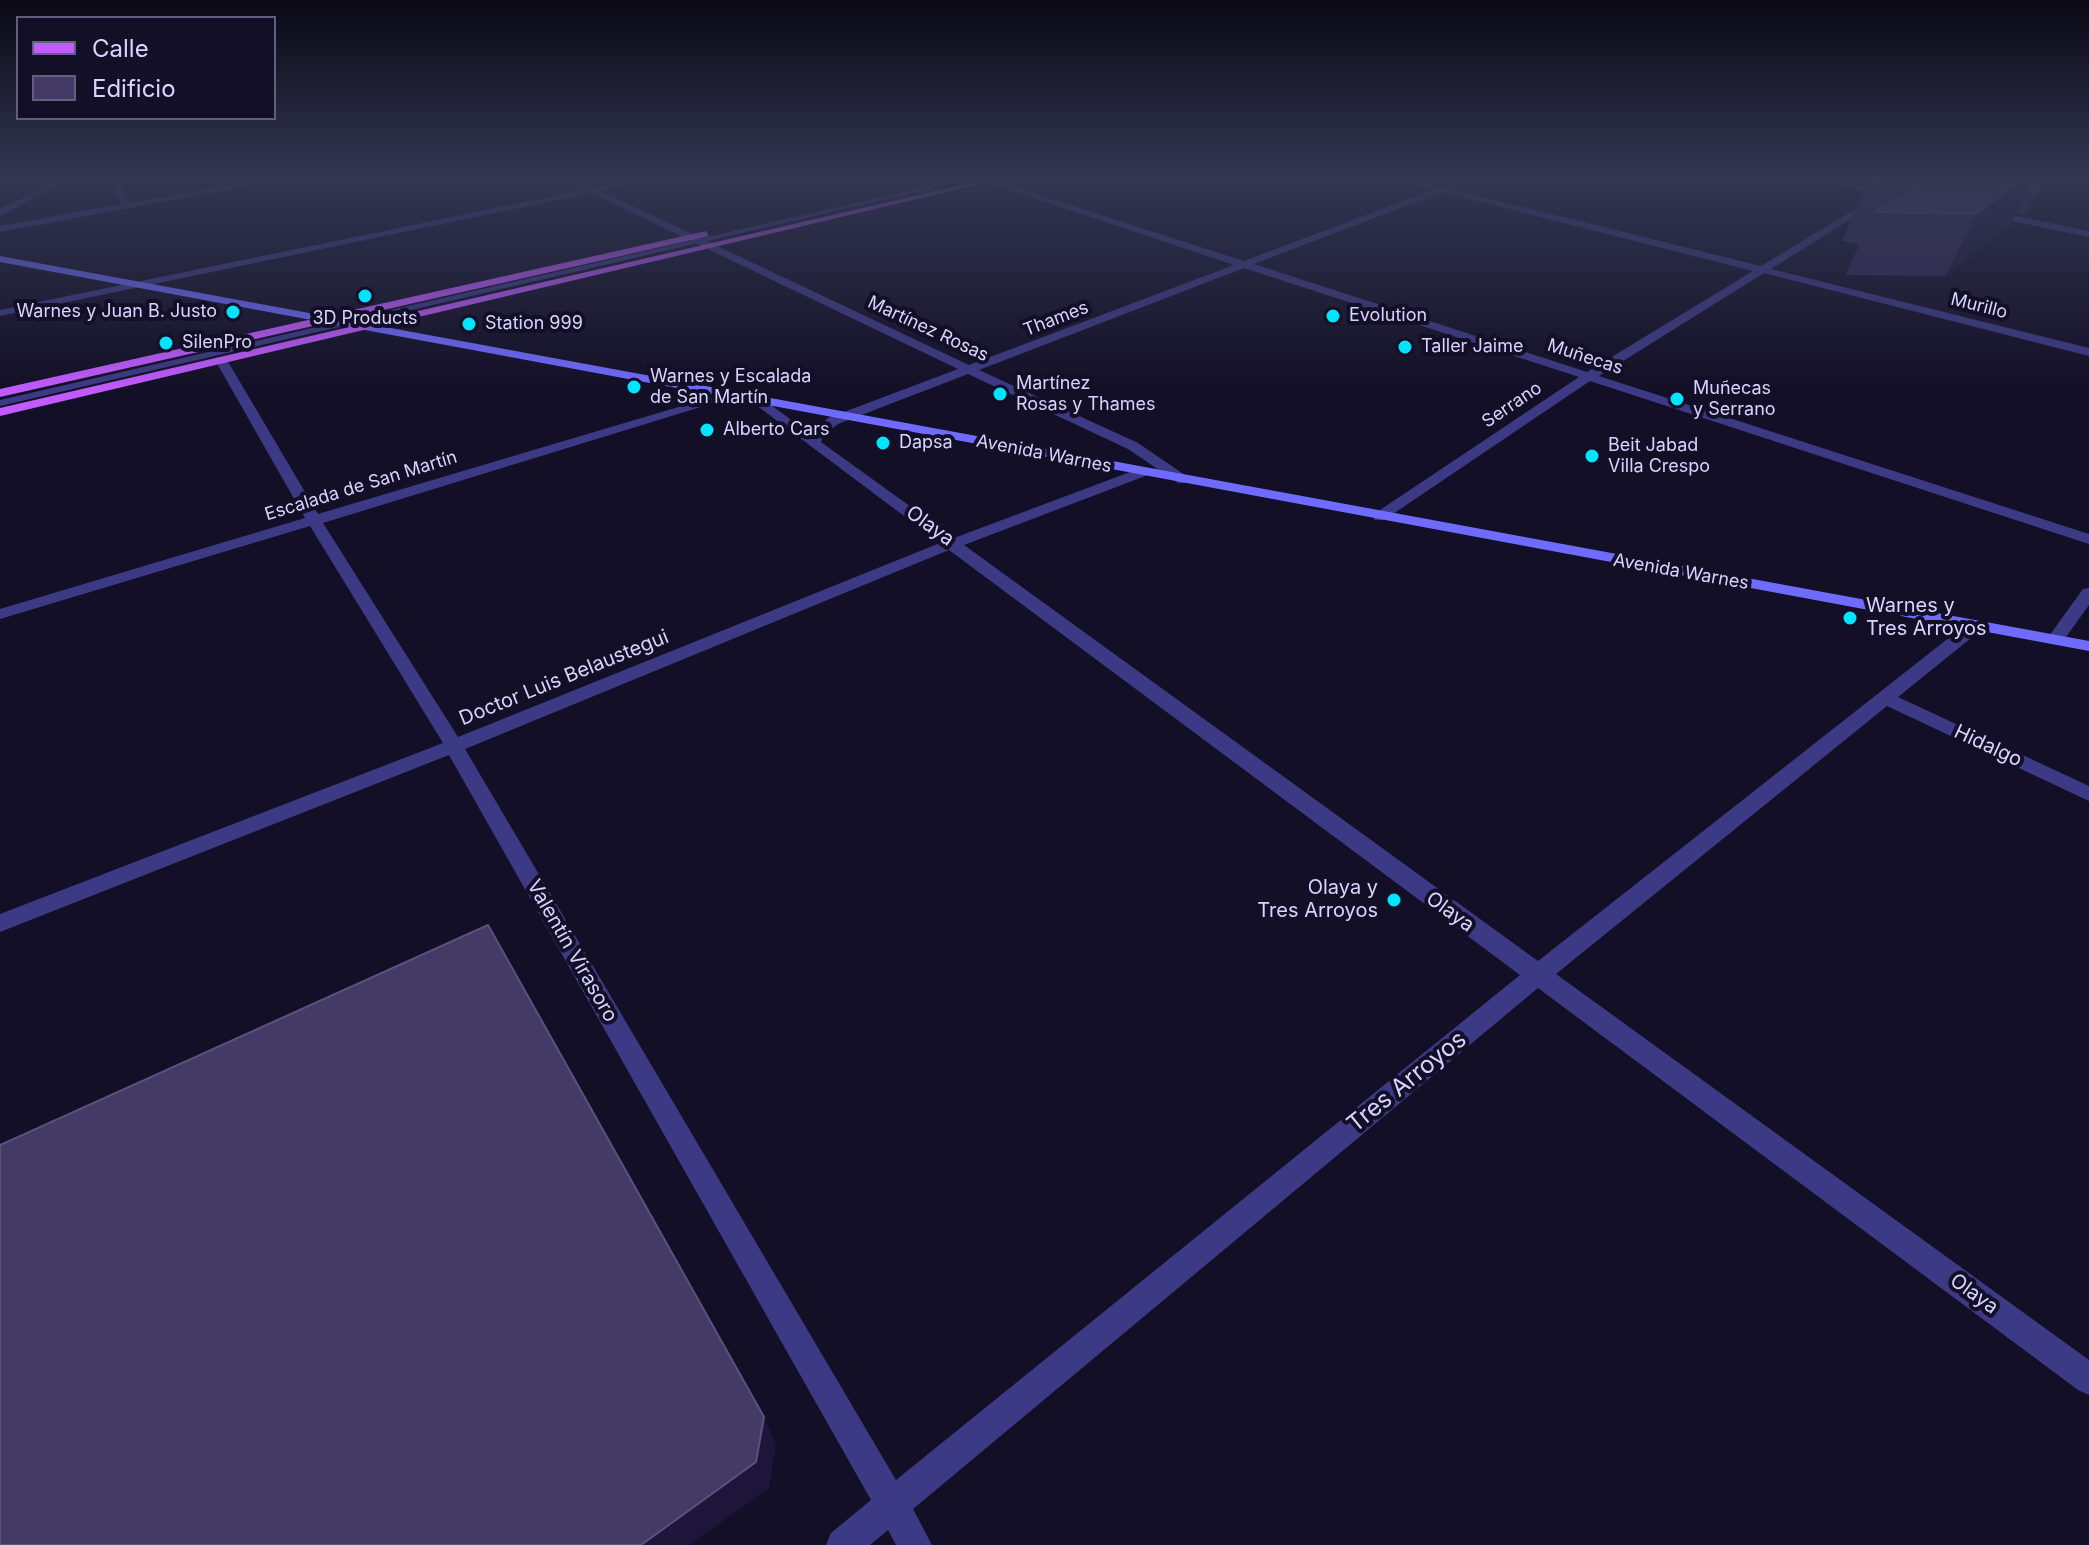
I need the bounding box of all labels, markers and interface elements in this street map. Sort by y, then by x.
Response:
legend [16,16,276,120]
text: Calle [92,34,149,63]
text: Edificio [92,74,176,103]
marker: 3D Products [356,287,374,305]
street label: Murillo [1948,289,2010,323]
street label: Martínez Rosas [864,292,992,366]
street label: Thames [1020,297,1092,341]
place label: Warnes y Juan B. Justo [16,301,217,323]
marker: Warnes y Juan B. Justo [224,303,242,321]
place label: Evolution [1349,305,1427,327]
marker: Evolution [1324,307,1342,325]
place label: 3D Products [312,308,418,330]
place label: Station 999 [485,313,583,335]
marker: Station 999 [460,315,478,333]
place label: SilenPro [182,332,252,354]
marker: SilenPro [157,334,175,352]
street label: Muñecas [1545,335,1625,379]
place label: Taller Jaime [1421,336,1523,358]
marker: Taller Jaime [1396,338,1414,356]
place label: Warnes y Escalada de San Martín [650,366,811,408]
place label: Martínez Rosas y Thames [1016,373,1156,416]
street label: Serrano [1478,377,1546,433]
marker: Warnes y Escalada de San Martín [625,378,643,396]
place label: Muñecas y Serrano [1693,378,1776,420]
marker: Martínez Rosas y Thames [991,385,1009,403]
marker: Muñecas y Serrano [1668,390,1686,408]
place label: Alberto Cars [723,419,829,441]
marker: Alberto Cars [698,421,716,439]
street label: Avenida Warnes [975,430,1113,478]
place label: Dapsa [899,432,953,454]
marker: Dapsa [874,434,892,452]
place label: Beit Jabad Villa Crespo [1608,435,1710,478]
street label: Escalada de San Martín [262,446,460,526]
marker: Beit Jabad Villa Crespo [1583,447,1601,465]
street label: Olaya [901,501,959,551]
street label: Avenida Warnes [1612,549,1750,595]
place label: Warnes y Tres Arroyos [1866,594,1987,641]
marker: Warnes y Tres Arroyos [1841,609,1859,627]
street label: Doctor Luis Belaustegui [456,625,672,731]
street label: Hidalgo [1950,720,2026,772]
street label: Valentín Virasoro [522,876,622,1026]
place label: Olaya y Tres Arroyos [1257,876,1378,923]
street label: Olaya [1421,887,1479,937]
marker: Olaya y Tres Arroyos [1385,891,1403,909]
street label: Tres Arroyos [1342,1025,1472,1139]
street label: Olaya [1945,1269,2003,1319]

